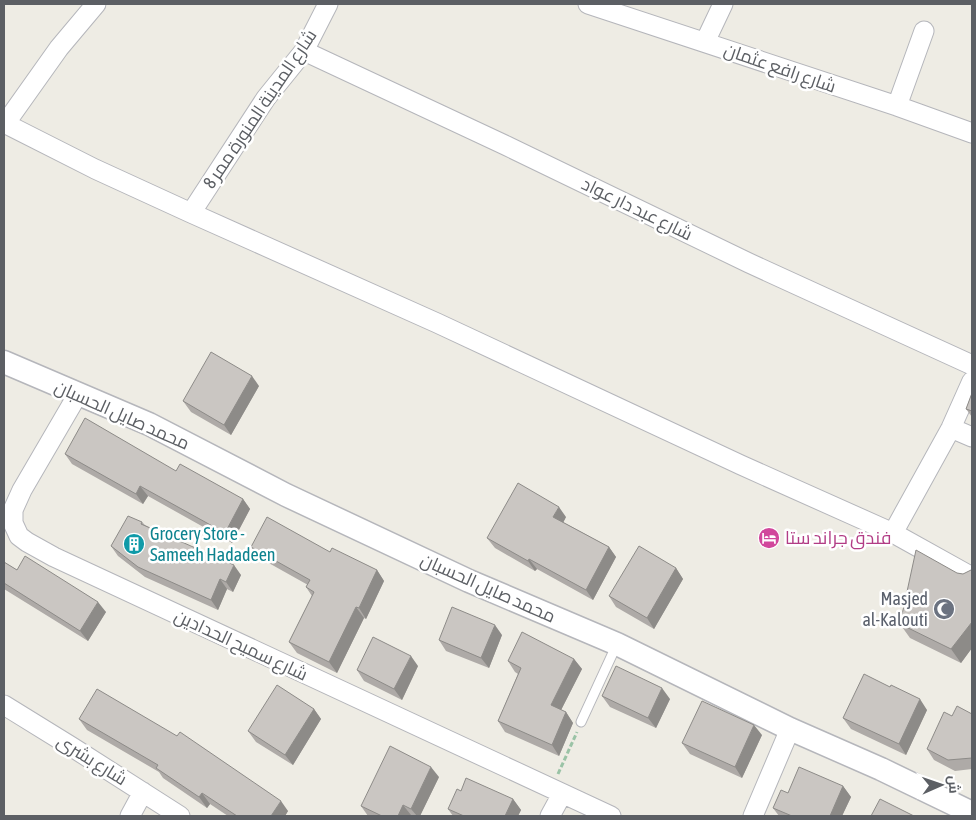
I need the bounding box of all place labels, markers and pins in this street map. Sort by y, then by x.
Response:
place label: Grocery Store - Sameeh Hadadeen [150,523,276,565]
hotel icon: فندق جراند ستا [757,526,781,550]
place label: فندق جراند ستا [785,527,891,550]
building icon: Grocery Store - Sameeh Hadadeen [122,532,146,556]
place label: Masjed al-Kalouti [862,588,928,630]
mosque icon: Masjed al-Kalouti [932,597,956,621]

